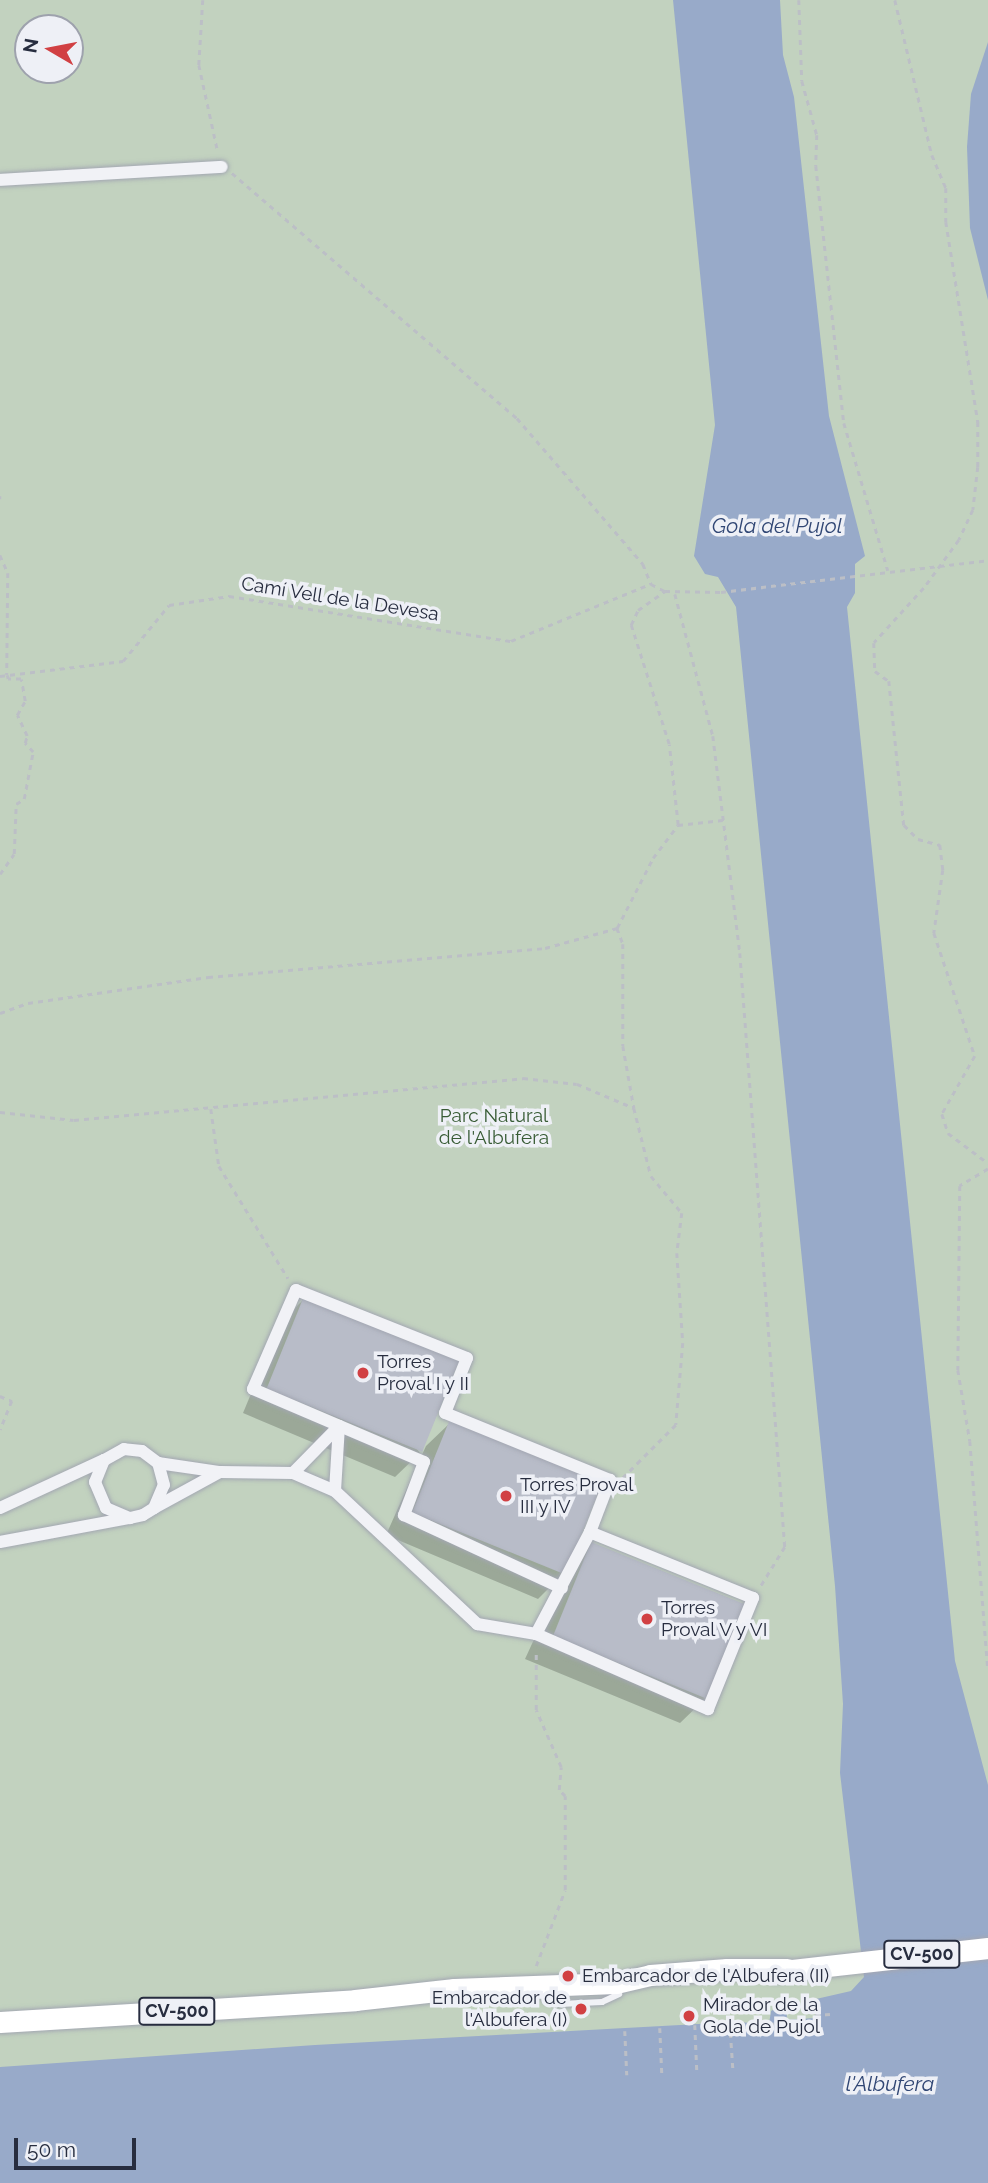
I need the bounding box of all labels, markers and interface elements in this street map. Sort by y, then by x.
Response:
north arrow [14,14,84,84]
text: N [18,37,42,55]
water label: Gola del Pujol [711,513,843,539]
street label: Camí Vell de la Devesa [239,572,441,626]
park label: Parc Natural de l'Albufera [439,1105,549,1149]
place label: Torres Proval I y II [377,1351,471,1395]
marker: Torres Proval I y II [355,1365,371,1381]
place label: Torres Proval III y IV [520,1474,634,1518]
marker: Torres Proval III y IV [498,1488,514,1504]
place label: Torres Proval V y VI [661,1597,771,1641]
marker: Torres Proval V y VI [639,1611,655,1627]
road number: CV-500 [882,1940,962,1968]
place label: Embarcador de l'Albufera (II) [582,1965,830,1987]
marker: Embarcador de l'Albufera (II) [560,1968,576,1984]
place label: Embarcador de l'Albufera (I) [431,1987,567,2031]
place label: Mirador de la Gola de Pujol [703,1994,820,2038]
road number: CV-500 [137,1996,217,2025]
marker: Embarcador de l'Albufera (I) [573,2001,589,2017]
marker: Mirador de la Gola de Pujol [681,2008,697,2024]
water label: l'Albufera [846,2071,934,2097]
scale bar [18,2124,140,2168]
text: 50 m [27,2137,76,2162]

